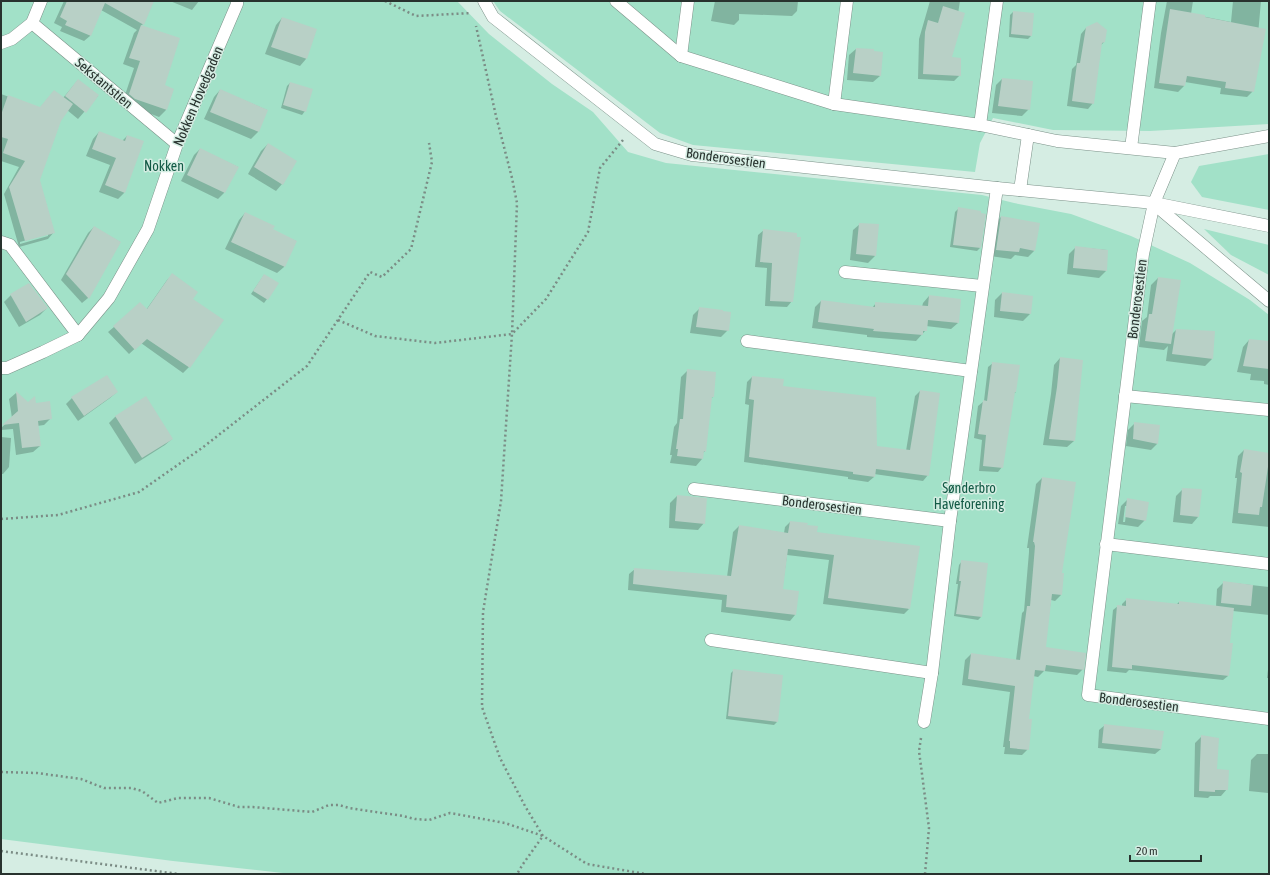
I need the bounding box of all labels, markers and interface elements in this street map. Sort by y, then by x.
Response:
street label: Nokken Hovedgaden [170,44,226,148]
street label: Sekstantstien [72,54,136,112]
street label: Bonderosestien [685,144,767,172]
park label: Nokken [144,158,184,174]
street label: Bonderosestien [1124,258,1150,340]
park label: Sønderbro Haveforening [934,480,1004,512]
street label: Bonderosestien [781,492,863,518]
street label: Bonderosestien [1098,689,1180,715]
scale bar [1130,837,1201,863]
text: 20 m [1136,844,1158,858]

